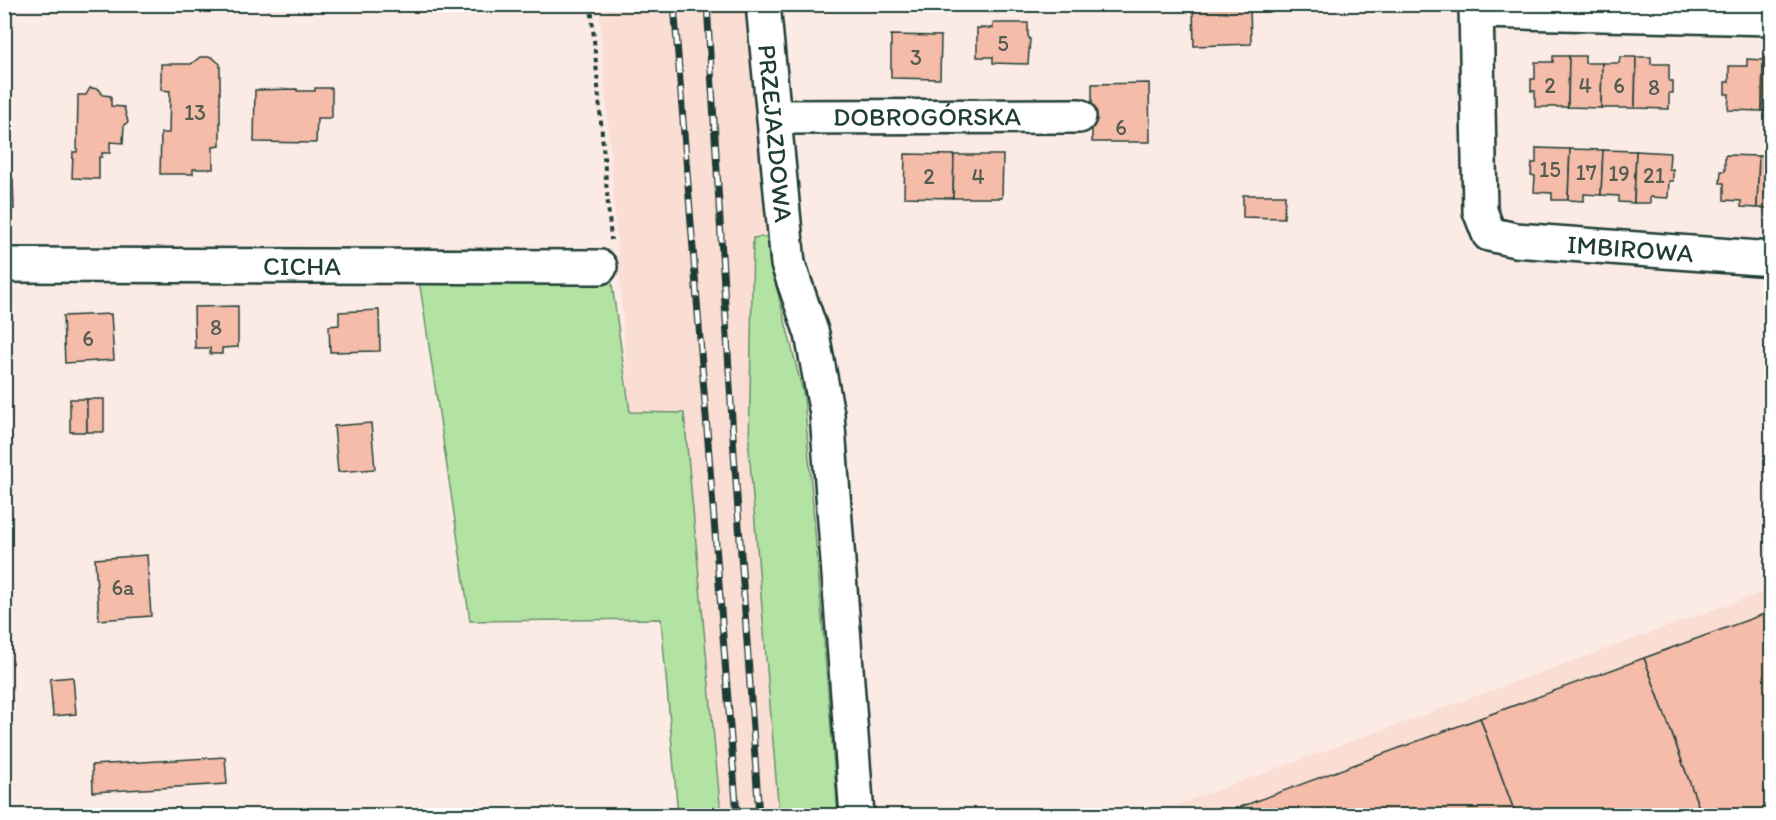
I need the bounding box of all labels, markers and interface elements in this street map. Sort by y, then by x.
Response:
house number: 5 [997,30,1009,57]
street label: PRZEJAZDOWA [751,43,800,224]
house number: 3 [910,44,922,71]
house number: 2 [1544,72,1556,99]
house number: 4 [1578,72,1592,99]
house number: 6 [1613,72,1625,99]
house number: 8 [1648,74,1660,101]
house number: 13 [184,99,206,126]
street label: DOBROGÓRSKA [833,100,1021,133]
house number: 6 [1115,114,1127,141]
house number: 15 [1539,156,1561,183]
house number: 17 [1575,159,1597,186]
house number: 19 [1608,160,1630,187]
house number: 21 [1643,162,1665,189]
house number: 2 [923,163,935,190]
house number: 4 [971,163,985,190]
street label: IMBIROWA [1566,228,1695,269]
street label: CICHA [263,250,341,282]
house number: 8 [210,314,222,341]
house number: 6 [82,325,94,352]
house number: 6a [111,574,135,601]

